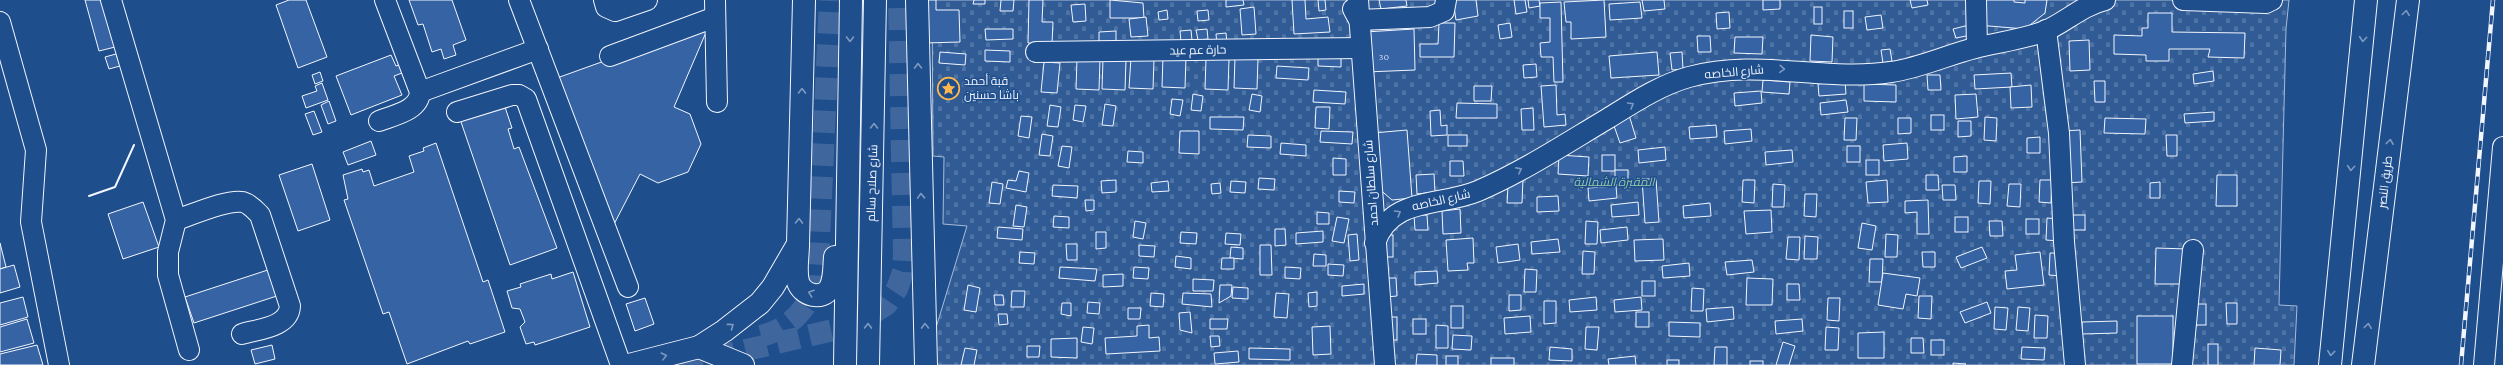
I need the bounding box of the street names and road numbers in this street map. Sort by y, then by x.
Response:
street label: حارة عم عيد [1169,43,1227,58]
street label: شارع الخاصه [1704,62,1764,83]
street label: شارع سلطان احمد [1361,139,1382,227]
street label: شارع صلاح سالم [864,144,881,222]
street label: طريق النصر [2375,155,2395,210]
street label: شارع الخاصه [1410,186,1472,214]

